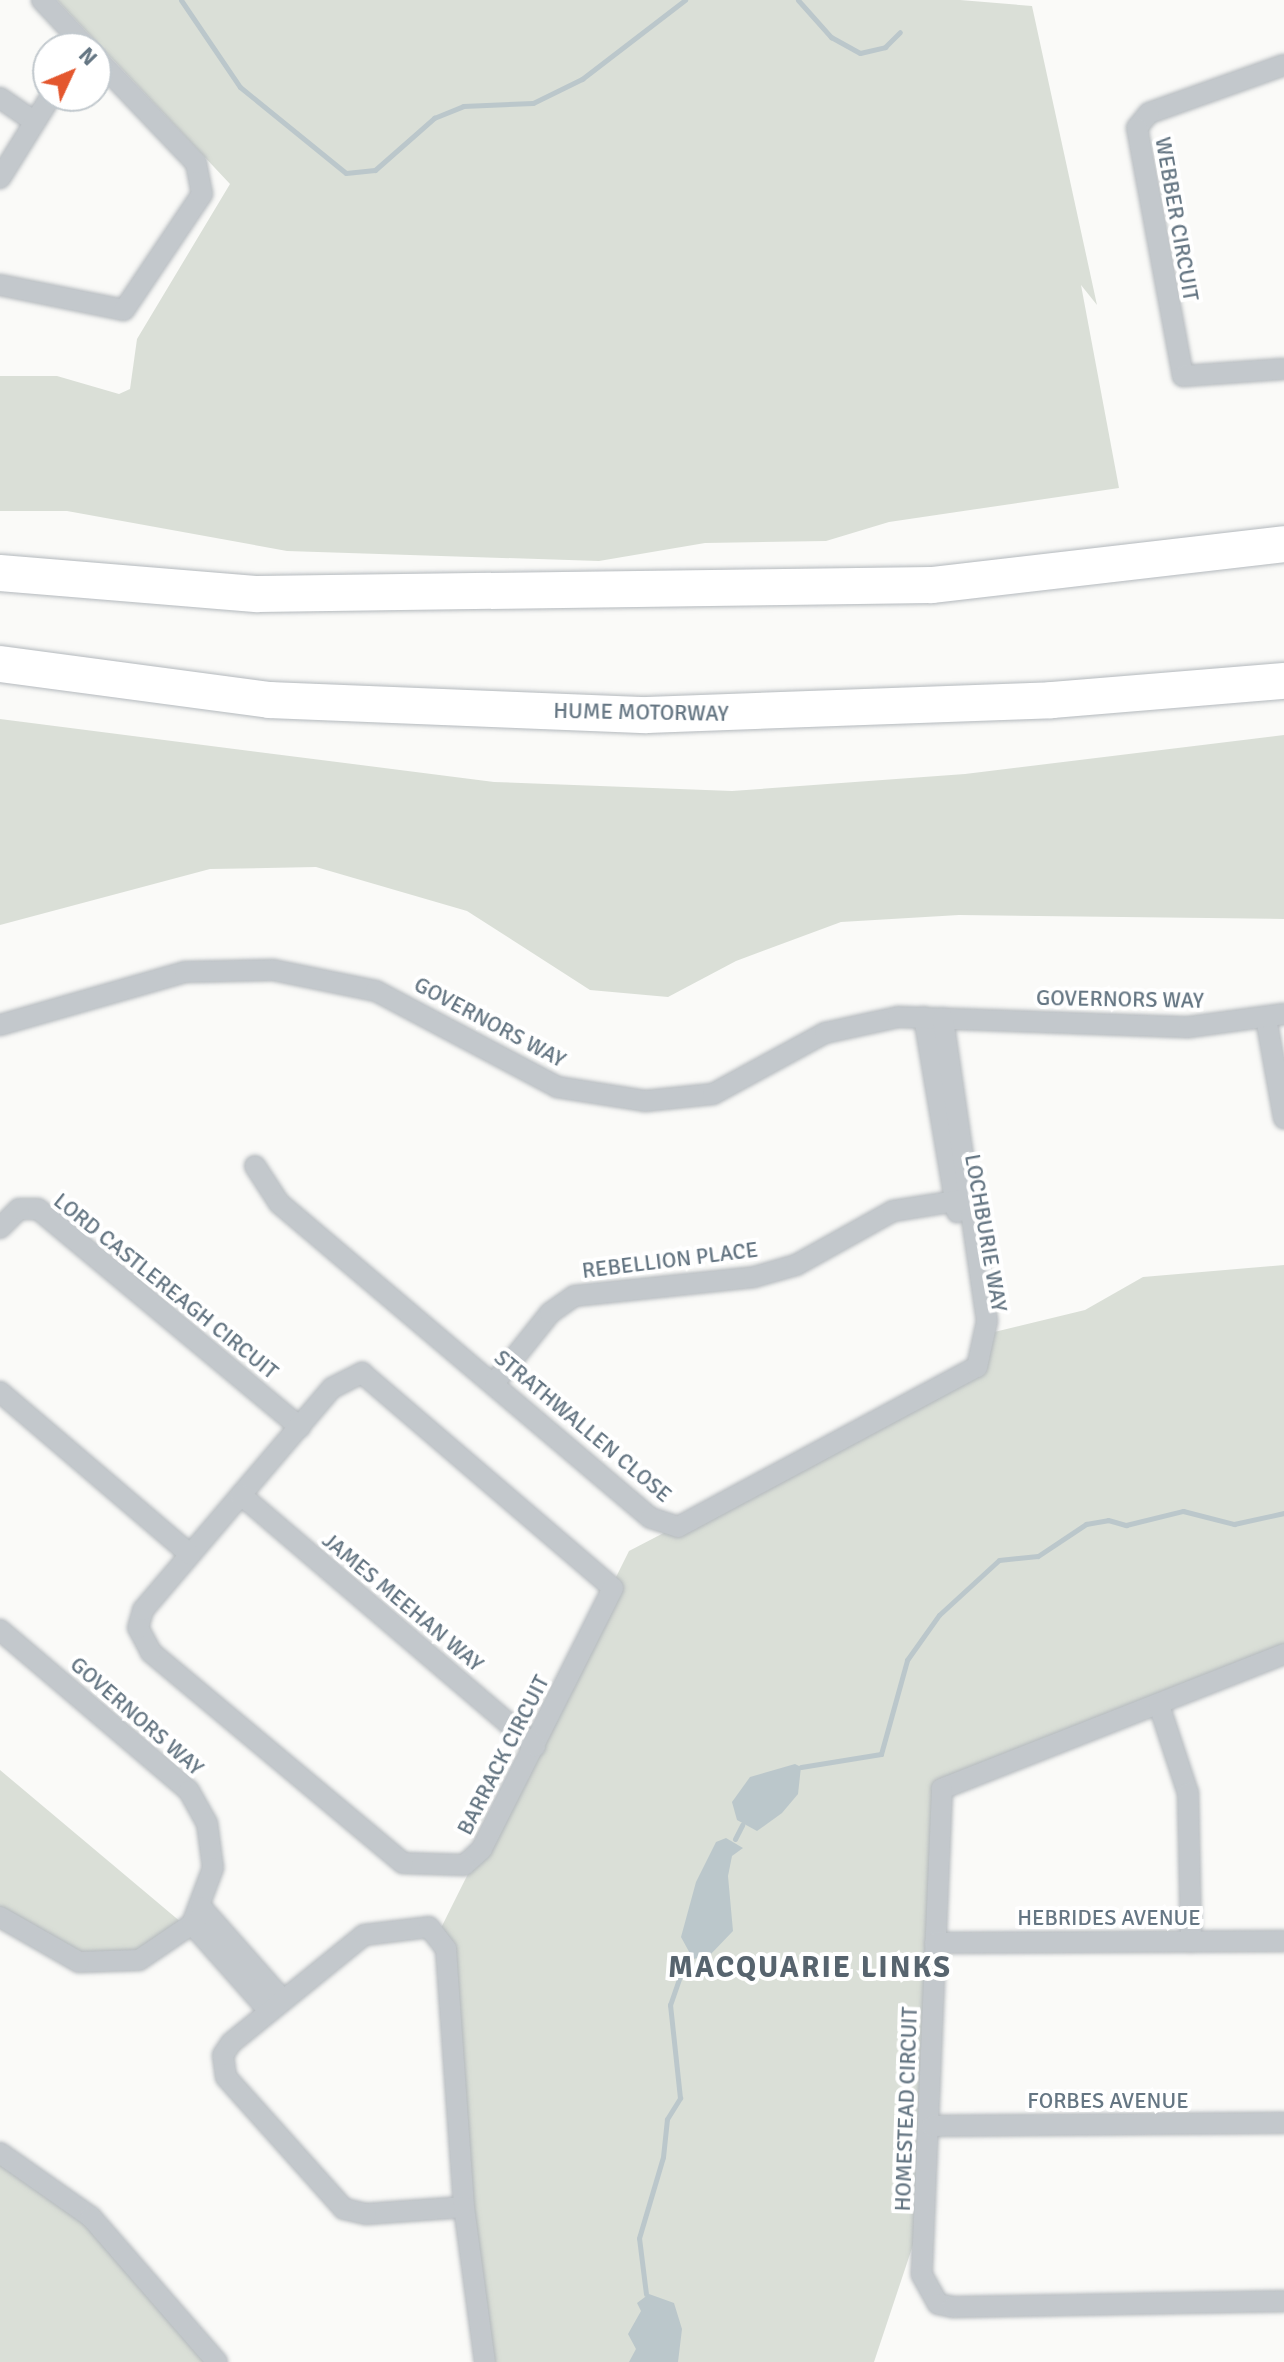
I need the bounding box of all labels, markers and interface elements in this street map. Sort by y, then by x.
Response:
north arrow [32,32,112,112]
text: N [73,41,103,71]
street label: WEBBER CIRCUIT [1150,135,1204,303]
street label: HUME MOTORWAY [553,697,729,727]
street label: GOVERNORS WAY [410,971,570,1073]
street label: GOVERNORS WAY [1036,984,1204,1014]
street label: LOCHBURIE WAY [959,1152,1013,1314]
street label: LORD CASTLEREAGH CIRCUIT [48,1187,284,1385]
street label: REBELLION PLACE [580,1236,760,1284]
street label: STRATHWALLEN CLOSE [489,1344,677,1508]
street label: JAMES MEEHAN WAY [317,1527,489,1677]
street label: GOVERNORS WAY [65,1651,209,1781]
street label: BARRACK CIRCUIT [451,1671,555,1839]
street label: HEBRIDES AVENUE [1017,1905,1201,1931]
district label: MACQUARIE LINKS [668,1950,952,1986]
street label: HOMESTEAD CIRCUIT [889,2006,923,2212]
street label: FORBES AVENUE [1027,2088,1189,2114]

